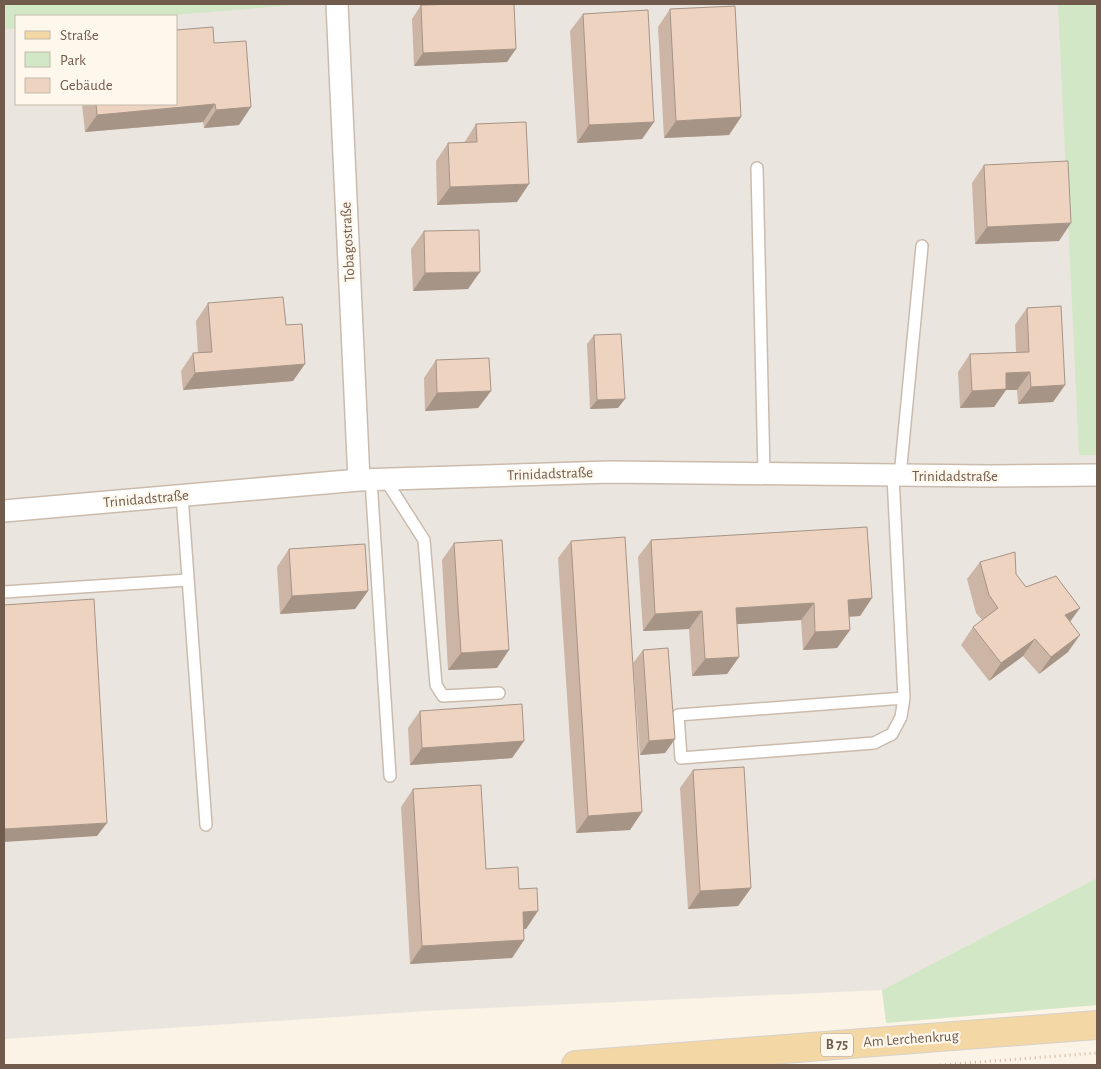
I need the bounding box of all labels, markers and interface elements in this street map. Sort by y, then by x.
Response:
legend [15,15,178,105]
text: Straße [60,28,99,43]
text: Park [60,53,86,68]
text: Gebäude [60,78,113,93]
street label: Tobagostraße [338,201,358,282]
street label: Trinidadstraße [507,465,593,483]
street label: Trinidadstraße [912,469,998,484]
street label: Trinidadstraße [103,488,190,510]
street label: Am Lerchenkrug [863,1028,960,1050]
road number: B 75 [821,1034,853,1056]

